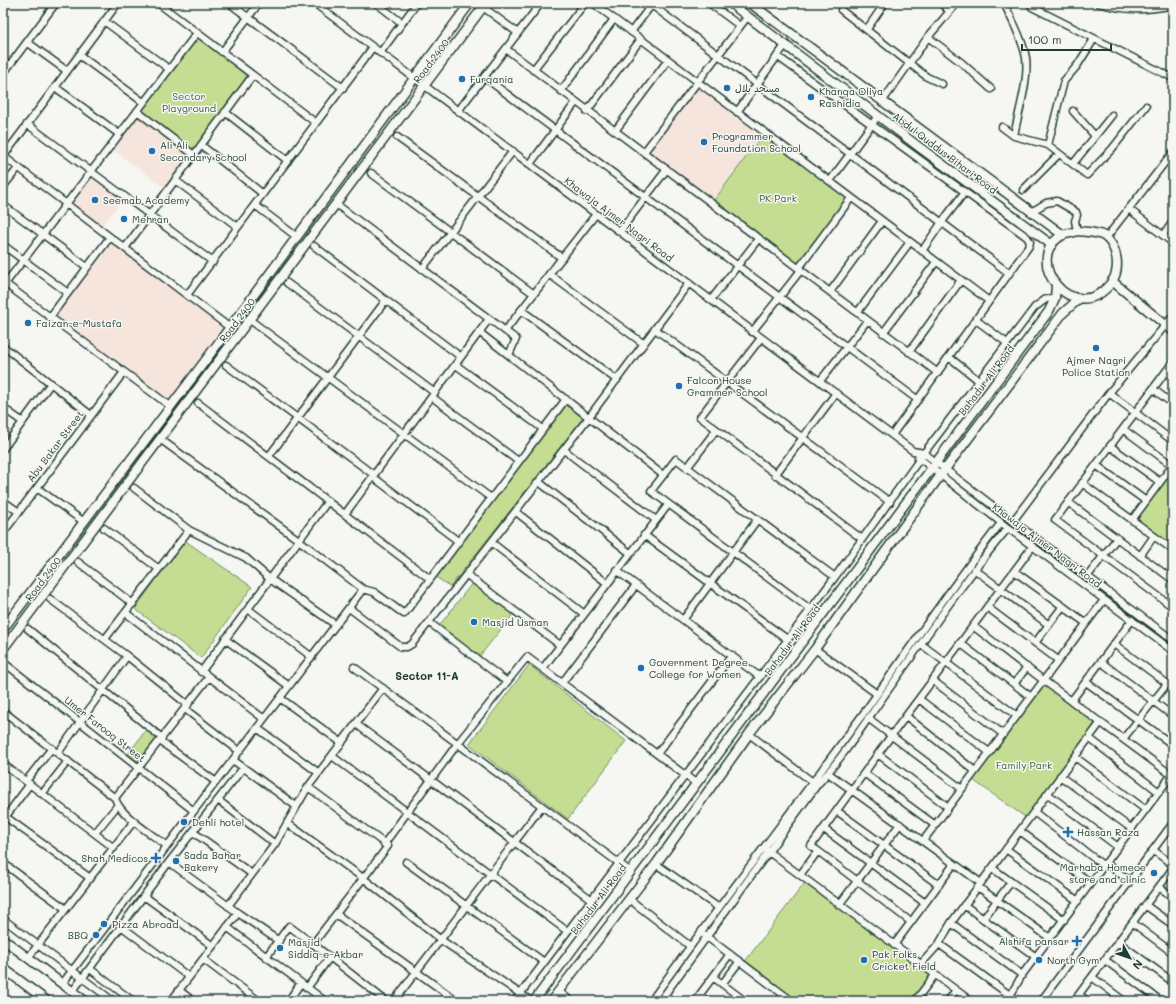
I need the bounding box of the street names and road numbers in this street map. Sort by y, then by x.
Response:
street label: Road 2400 [410,36,452,86]
street label: Abdul Quddus Bihari Road [890,109,1000,197]
street label: Khawaja Ajmer Nagri Road [562,173,676,265]
street label: Road 2400 [216,295,258,345]
street label: Bahadur Ali Road [955,342,1017,418]
street label: Abu Bakar Street [24,407,86,485]
street label: Khawaja Ajmer Nagri Road [990,499,1104,591]
street label: Road 2400 [22,554,64,604]
street label: Bahadur Ali Road [761,602,823,678]
street label: Umer Farooq Street [62,693,148,765]
street label: Bahadur Ali Road [567,861,629,937]

